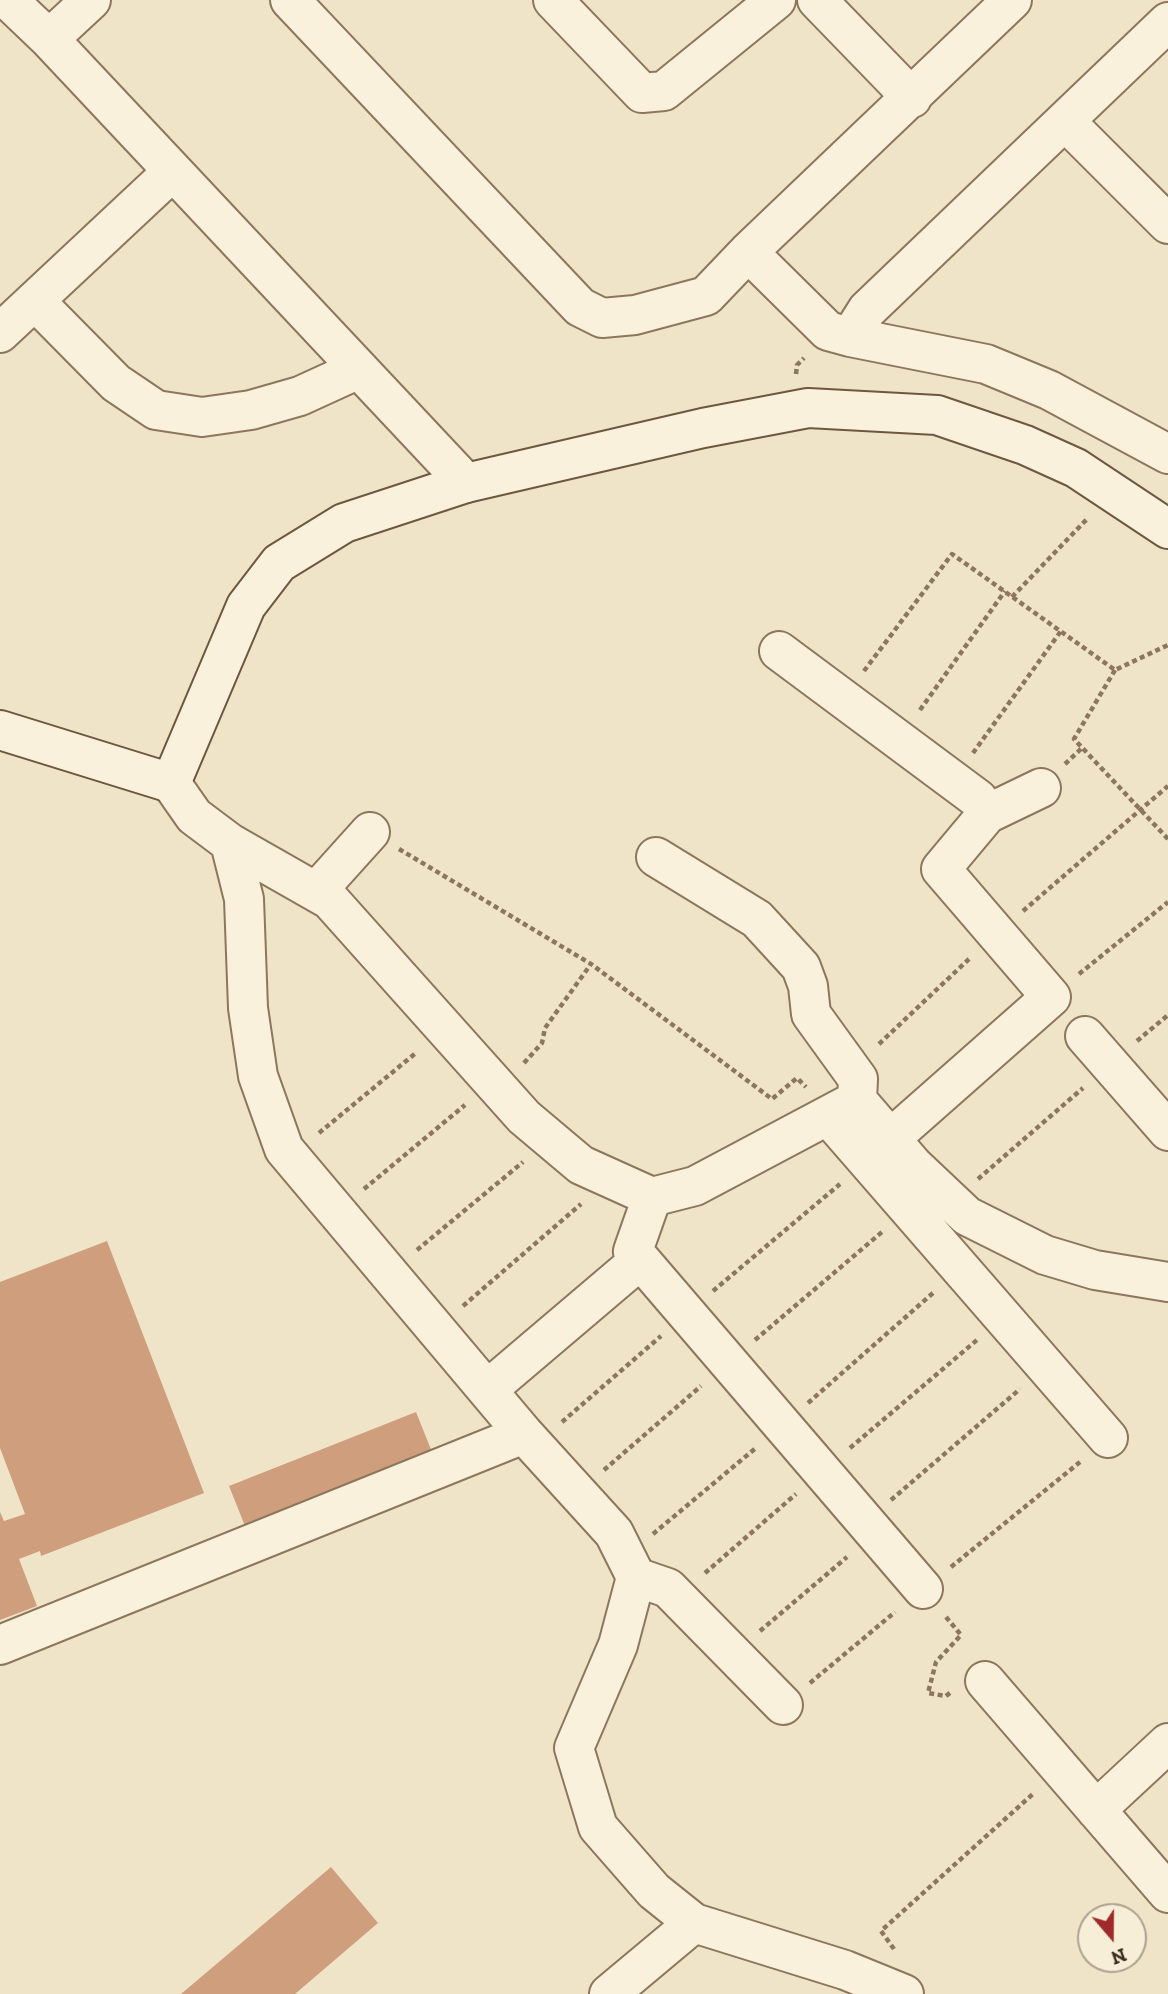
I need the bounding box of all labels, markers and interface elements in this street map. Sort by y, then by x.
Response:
north arrow [1077,1903,1147,1973]
text: N [1108,1943,1129,1970]

